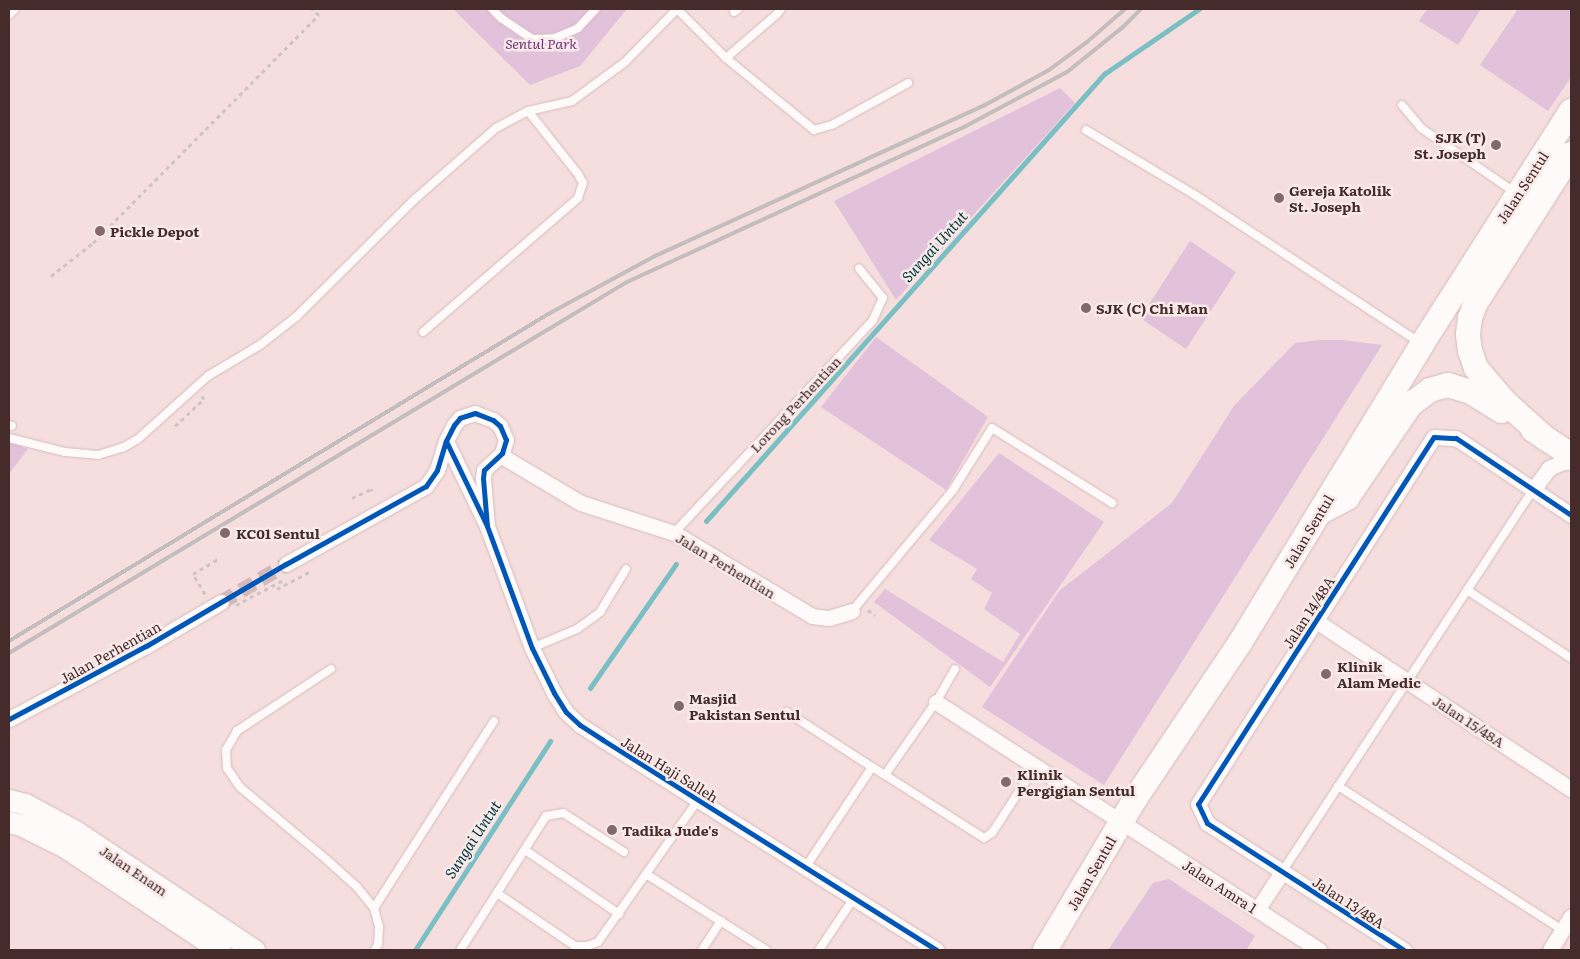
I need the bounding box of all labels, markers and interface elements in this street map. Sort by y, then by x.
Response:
park label: Sentul Park [505,35,577,51]
place label: SJK (T) St. Joseph [1414,129,1486,162]
marker: SJK (T) St. Joseph [1490,139,1502,151]
street label: Jalan Sentul [1493,148,1551,226]
place label: Gereja Katolik St. Joseph [1289,182,1391,214]
marker: Gereja Katolik St. Joseph [1273,192,1285,204]
water label: Sungai Untut [897,207,971,285]
place label: Pickle Depot [110,223,200,239]
marker: Pickle Depot [94,225,106,237]
place label: SJK (C) Chi Man [1096,300,1208,316]
marker: SJK (C) Chi Man [1080,302,1092,314]
street label: Lorong Perhentian [746,352,844,456]
street label: Jalan Sentul [1280,491,1336,571]
place label: KC01 Sentul [236,525,320,541]
marker: KC01 Sentul [218,526,232,540]
street label: Jalan Perhentian [673,529,779,601]
street label: Jalan 14/48A [1279,573,1337,651]
street label: Jalan Perhentian [57,617,163,687]
place label: Klinik Alam Medic [1337,658,1421,690]
marker: Klinik Alam Medic [1319,667,1333,681]
place label: Masjid Pakistan Sentul [689,690,800,722]
street label: Jalan 15/48A [1430,692,1508,750]
marker: Masjid Pakistan Sentul [673,700,685,712]
street label: Jalan Haji Salleh [618,732,722,806]
place label: Klinik Pergigian Sentul [1017,766,1135,799]
marker: Klinik Pergigian Sentul [999,775,1013,789]
water label: Sungai Untut [440,797,504,881]
place label: Tadika Jude's [622,822,718,838]
marker: Tadika Jude's [606,824,618,836]
street label: Jalan Sentul [1063,833,1119,913]
street label: Jalan Enam [97,841,171,899]
street label: Jalan Amra 1 [1180,856,1260,916]
street label: Jalan 13/48A [1310,873,1388,931]

